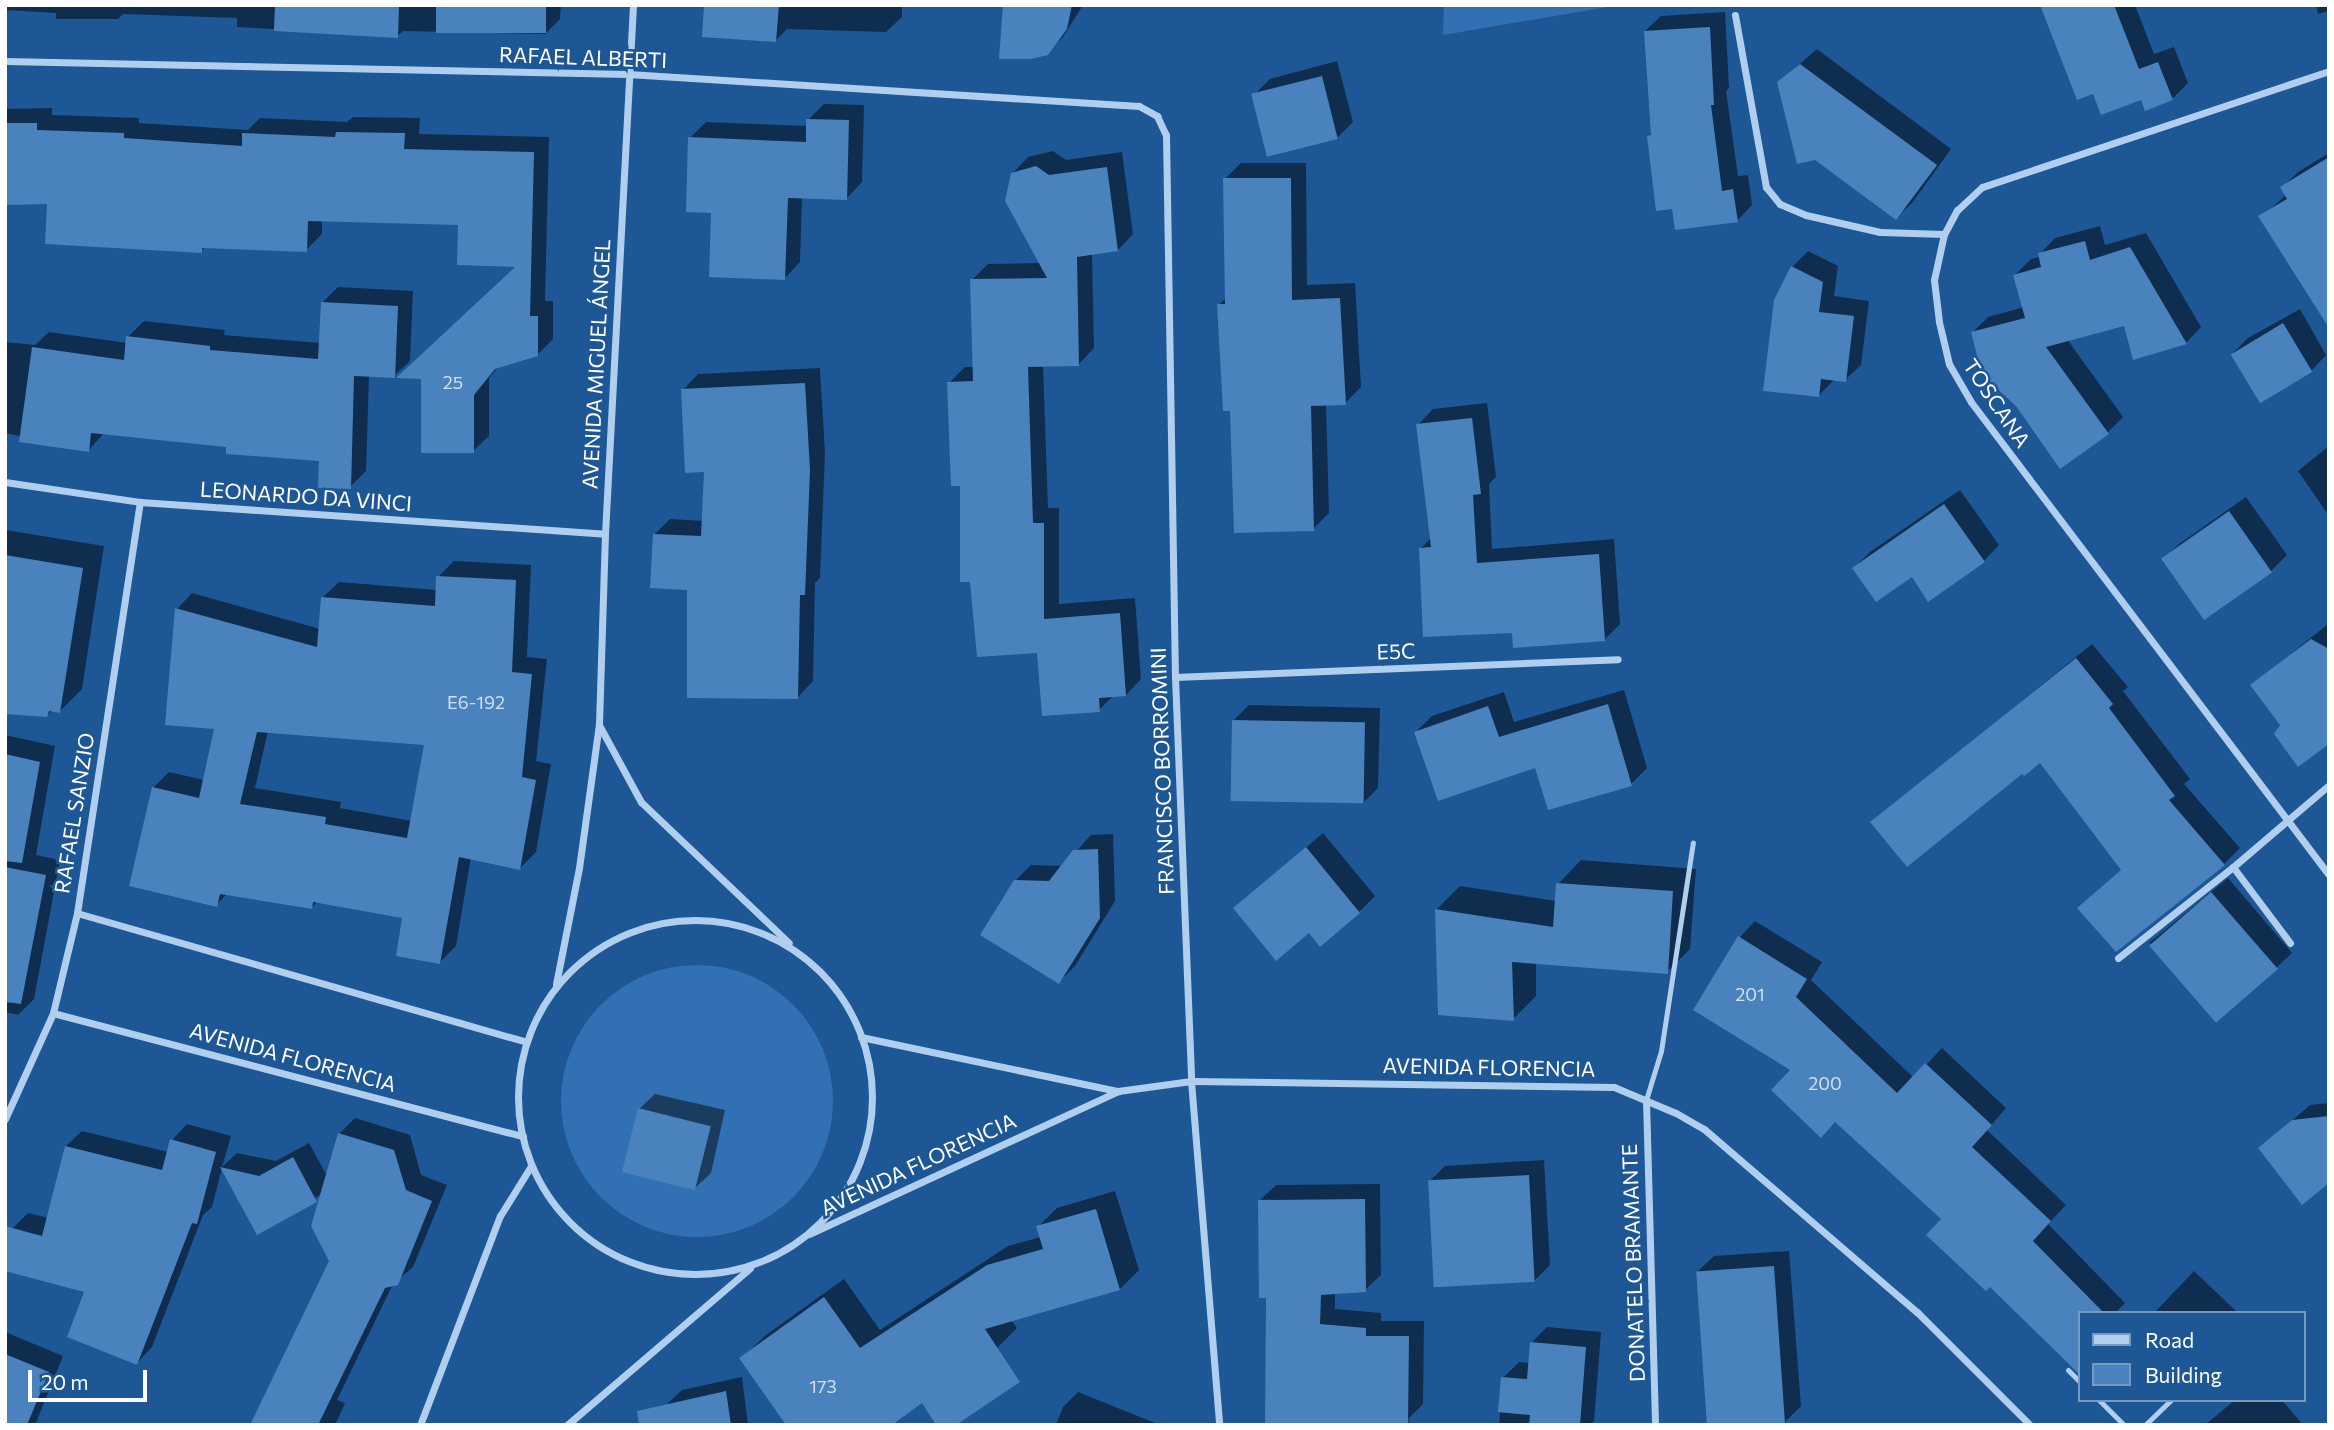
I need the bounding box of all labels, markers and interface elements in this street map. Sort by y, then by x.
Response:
street label: RAFAEL ALBERTI [498,41,668,73]
street label: AVENIDA MIGUEL ÁNGEL [577,238,615,490]
street label: TOSCANA [1958,354,2036,452]
house number: 25 [443,371,463,393]
street label: LEONARDO DA VINCI [199,476,413,516]
street label: E5C [1376,638,1416,664]
street label: FRANCISCO BORROMINI [1145,647,1179,895]
house number: E6-192 [447,691,505,713]
street label: RAFAEL SANZIO [49,731,99,895]
house number: 201 [1735,983,1765,1005]
street label: AVENIDA FLORENCIA [187,1017,399,1097]
street label: AVENIDA FLORENCIA [1382,1053,1596,1081]
house number: 200 [1808,1072,1842,1094]
street label: AVENIDA FLORENCIA [816,1108,1020,1220]
street label: DONATELO BRAMANTE [1616,1143,1650,1383]
legend [2078,1311,2306,1402]
text: Road [2145,1327,2194,1352]
scale bar [32,1356,150,1400]
text: Building [2145,1362,2222,1387]
text: 20 m [41,1369,89,1394]
house number: 173 [809,1375,837,1397]

